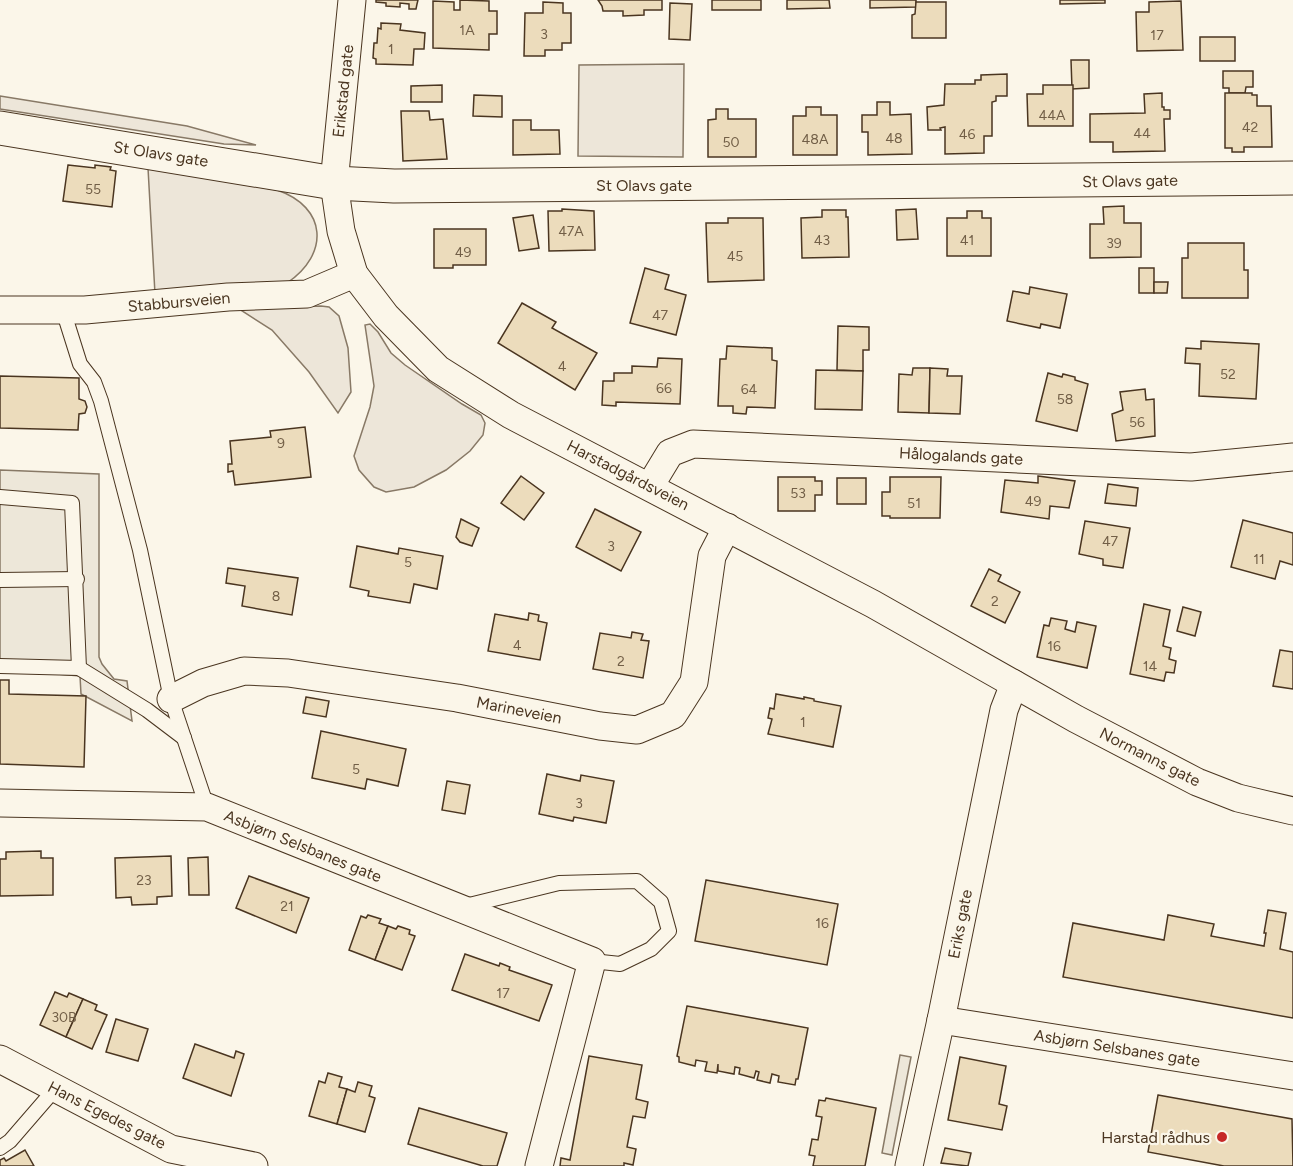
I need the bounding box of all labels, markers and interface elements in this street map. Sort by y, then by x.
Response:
house number: 1A [459,22,475,39]
house number: 3 [540,26,548,43]
house number: 17 [1150,27,1164,44]
house number: 1 [388,41,394,58]
street label: Erikstad gate [329,43,357,139]
house number: 44A [1039,107,1066,124]
house number: 42 [1242,119,1258,136]
house number: 44 [1133,125,1151,142]
house number: 46 [959,126,975,143]
house number: 48 [885,130,903,147]
house number: 48A [802,131,829,148]
house number: 50 [722,134,740,151]
street label: St Olavs gate [112,137,210,171]
street label: St Olavs gate [1082,171,1178,191]
street label: St Olavs gate [596,176,692,195]
house number: 55 [85,181,101,198]
house number: 47A [558,223,584,240]
house number: 43 [814,232,830,249]
house number: 41 [960,232,974,249]
house number: 39 [1106,235,1122,252]
house number: 49 [455,244,471,261]
house number: 45 [727,248,743,265]
street label: Stabbursveien [127,288,231,316]
house number: 47 [652,307,669,324]
house number: 4 [558,358,567,375]
house number: 52 [1220,366,1236,383]
house number: 66 [656,380,672,397]
house number: 64 [741,381,758,398]
house number: 58 [1057,391,1073,408]
house number: 56 [1129,414,1145,431]
house number: 9 [277,435,285,452]
street label: Harstadgårdsveien [564,436,692,514]
street label: Hålogalands gate [898,443,1024,469]
house number: 53 [790,485,806,502]
house number: 49 [1025,493,1041,510]
house number: 51 [907,495,921,512]
house number: 47 [1102,533,1119,550]
house number: 3 [607,538,615,555]
house number: 11 [1253,551,1265,568]
house number: 5 [404,554,412,571]
house number: 8 [272,588,280,605]
house number: 2 [991,593,999,610]
house number: 4 [513,637,522,654]
house number: 16 [1047,638,1061,655]
house number: 2 [617,653,625,670]
house number: 14 [1143,658,1158,675]
street label: Marineveien [475,692,563,728]
house number: 1 [800,714,806,731]
street label: Normanns gate [1096,723,1204,791]
house number: 5 [352,761,360,778]
house number: 3 [575,795,583,812]
street label: Asbjørn Selsbanes gate [222,806,385,886]
house number: 23 [136,872,152,889]
street label: Eriks gate [944,888,976,960]
house number: 21 [280,898,294,915]
house number: 16 [815,915,829,932]
house number: 17 [496,985,510,1002]
house number: 30B [51,1009,77,1026]
street label: Asbjørn Selsbanes gate [1033,1025,1202,1071]
street label: Hans Egedes gate [45,1077,169,1153]
place label: Harstad rådhus [1101,1128,1210,1147]
marker: Harstad rådhus [1215,1130,1229,1144]

